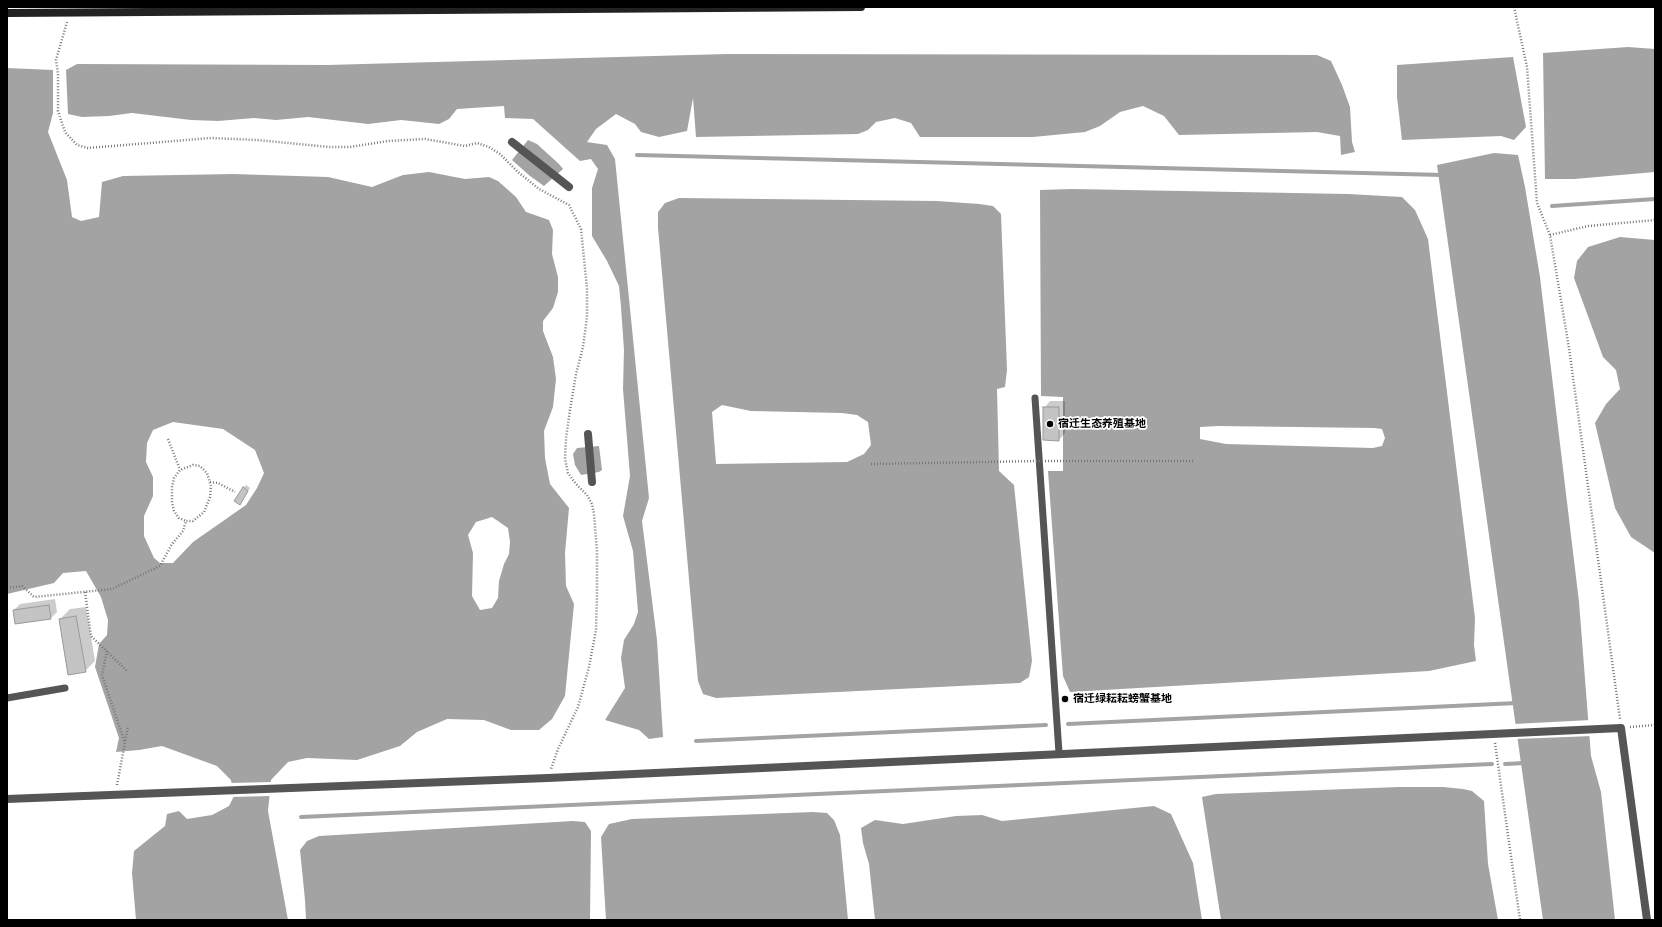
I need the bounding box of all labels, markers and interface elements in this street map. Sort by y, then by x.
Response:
place label: 宿迁生态养殖基地 [1058,417,1146,431]
marker: 宿迁生态养殖基地 [1045,419,1055,429]
place label: 宿迁绿耘耘螃蟹基地 [1073,692,1172,706]
marker: 宿迁绿耘耘螃蟹基地 [1060,694,1070,704]

